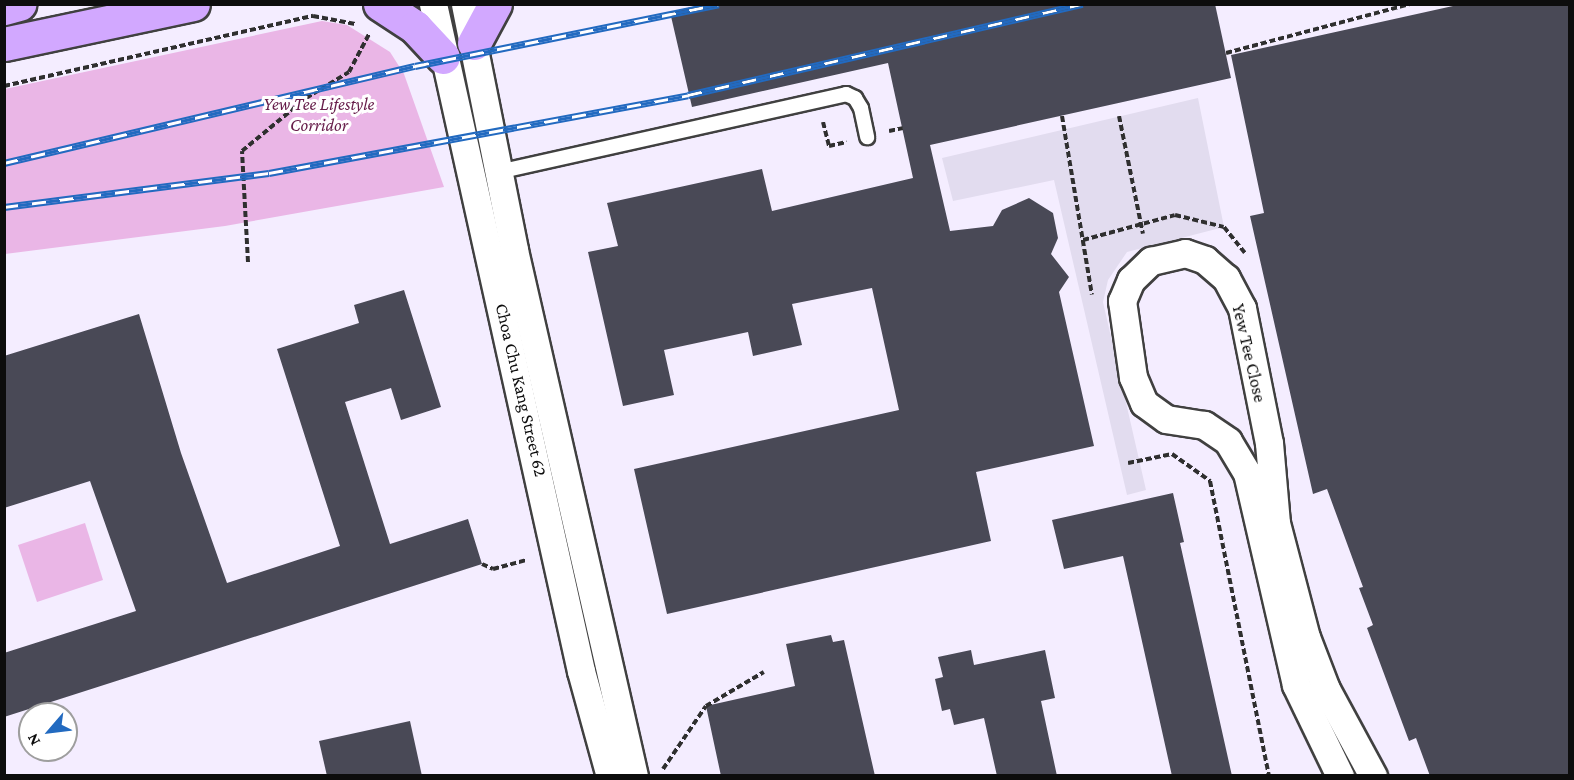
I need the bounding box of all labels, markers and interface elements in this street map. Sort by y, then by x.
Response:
park label: Yew Tee Lifestyle Corridor [264,94,374,136]
street label: Choa Chu Kang Street 62 [491,301,551,479]
street label: Yew Tee Close [1227,302,1271,404]
north arrow [18,702,78,762]
text: N [23,731,43,749]

